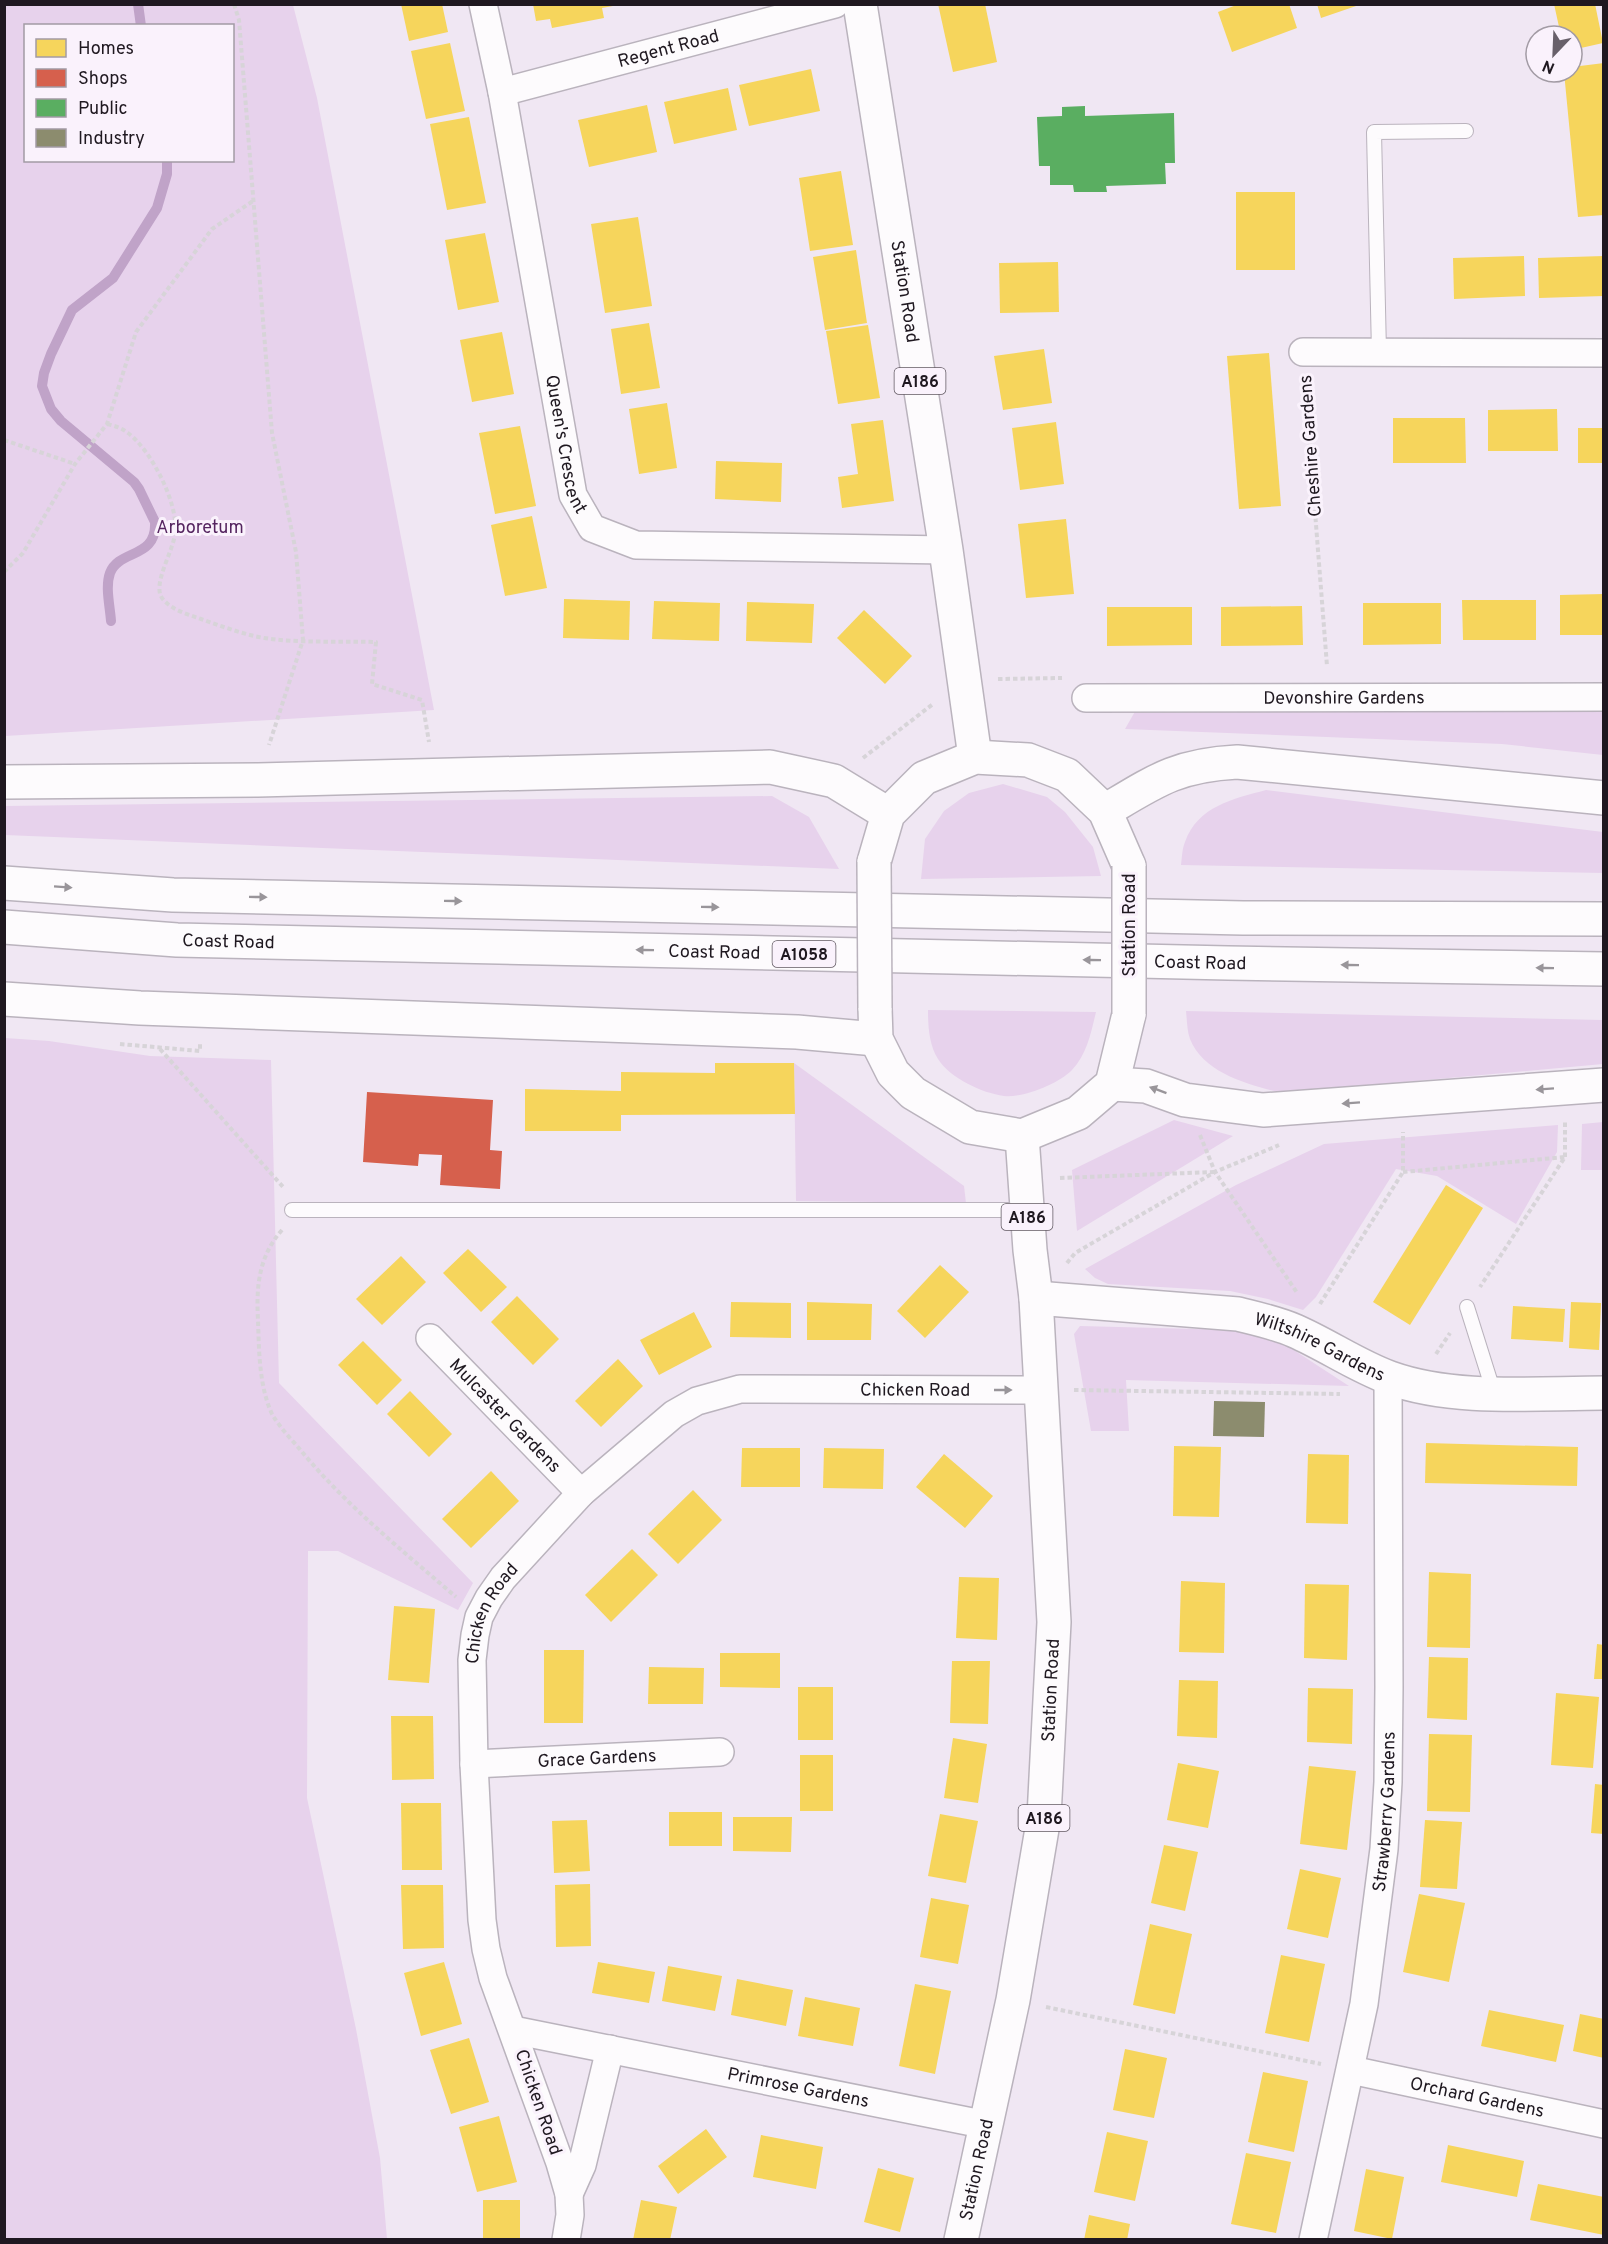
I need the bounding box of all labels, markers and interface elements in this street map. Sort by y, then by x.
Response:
legend [24,24,234,162]
north arrow [1524,24,1584,84]
street label: Regent Road [615,25,722,74]
text: Homes [78,38,134,61]
text: N [1540,55,1558,77]
text: Shops [78,68,128,91]
text: Public [78,98,128,121]
text: Industry [78,128,145,151]
street label: Station Road [884,239,923,345]
road number: A186 [894,368,946,394]
street label: Queen's Crescent [539,373,591,518]
street label: Cheshire Gardens [1295,374,1328,518]
park label: Arboretum [156,517,244,540]
street label: Devonshire Gardens [1263,687,1425,711]
street label: Station Road [1119,873,1142,977]
one-way arrow [53,883,72,892]
one-way arrow [248,892,267,902]
one-way arrow [443,896,462,906]
one-way arrow [701,902,720,912]
street label: Coast Road [182,930,275,955]
street label: Coast Road [668,941,761,966]
road number: A1058 [772,941,836,967]
one-way arrow [636,946,655,955]
street label: Coast Road [1154,951,1247,976]
one-way arrow [1083,955,1102,965]
one-way arrow [1341,960,1360,970]
one-way arrow [1536,963,1555,973]
one-way arrow [1536,1084,1555,1094]
one-way arrow [1149,1085,1167,1095]
one-way arrow [1341,1099,1360,1108]
road number: A186 [1002,1204,1052,1230]
street label: Wiltshire Gardens [1252,1308,1388,1388]
street label: Mulcaster Gardens [443,1354,565,1478]
street label: Chicken Road [860,1379,971,1403]
one-way arrow [994,1385,1013,1395]
street label: Chicken Road [462,1559,524,1665]
street label: Station Road [1038,1638,1066,1743]
street label: Strawberry Gardens [1369,1731,1402,1894]
street label: Grace Gardens [537,1745,657,1774]
road number: A186 [1018,1805,1070,1831]
street label: Chicken Road [509,2047,566,2158]
street label: Primrose Gardens [725,2063,871,2114]
street label: Orchard Gardens [1407,2073,1546,2124]
street label: Station Road [956,2117,1000,2223]

